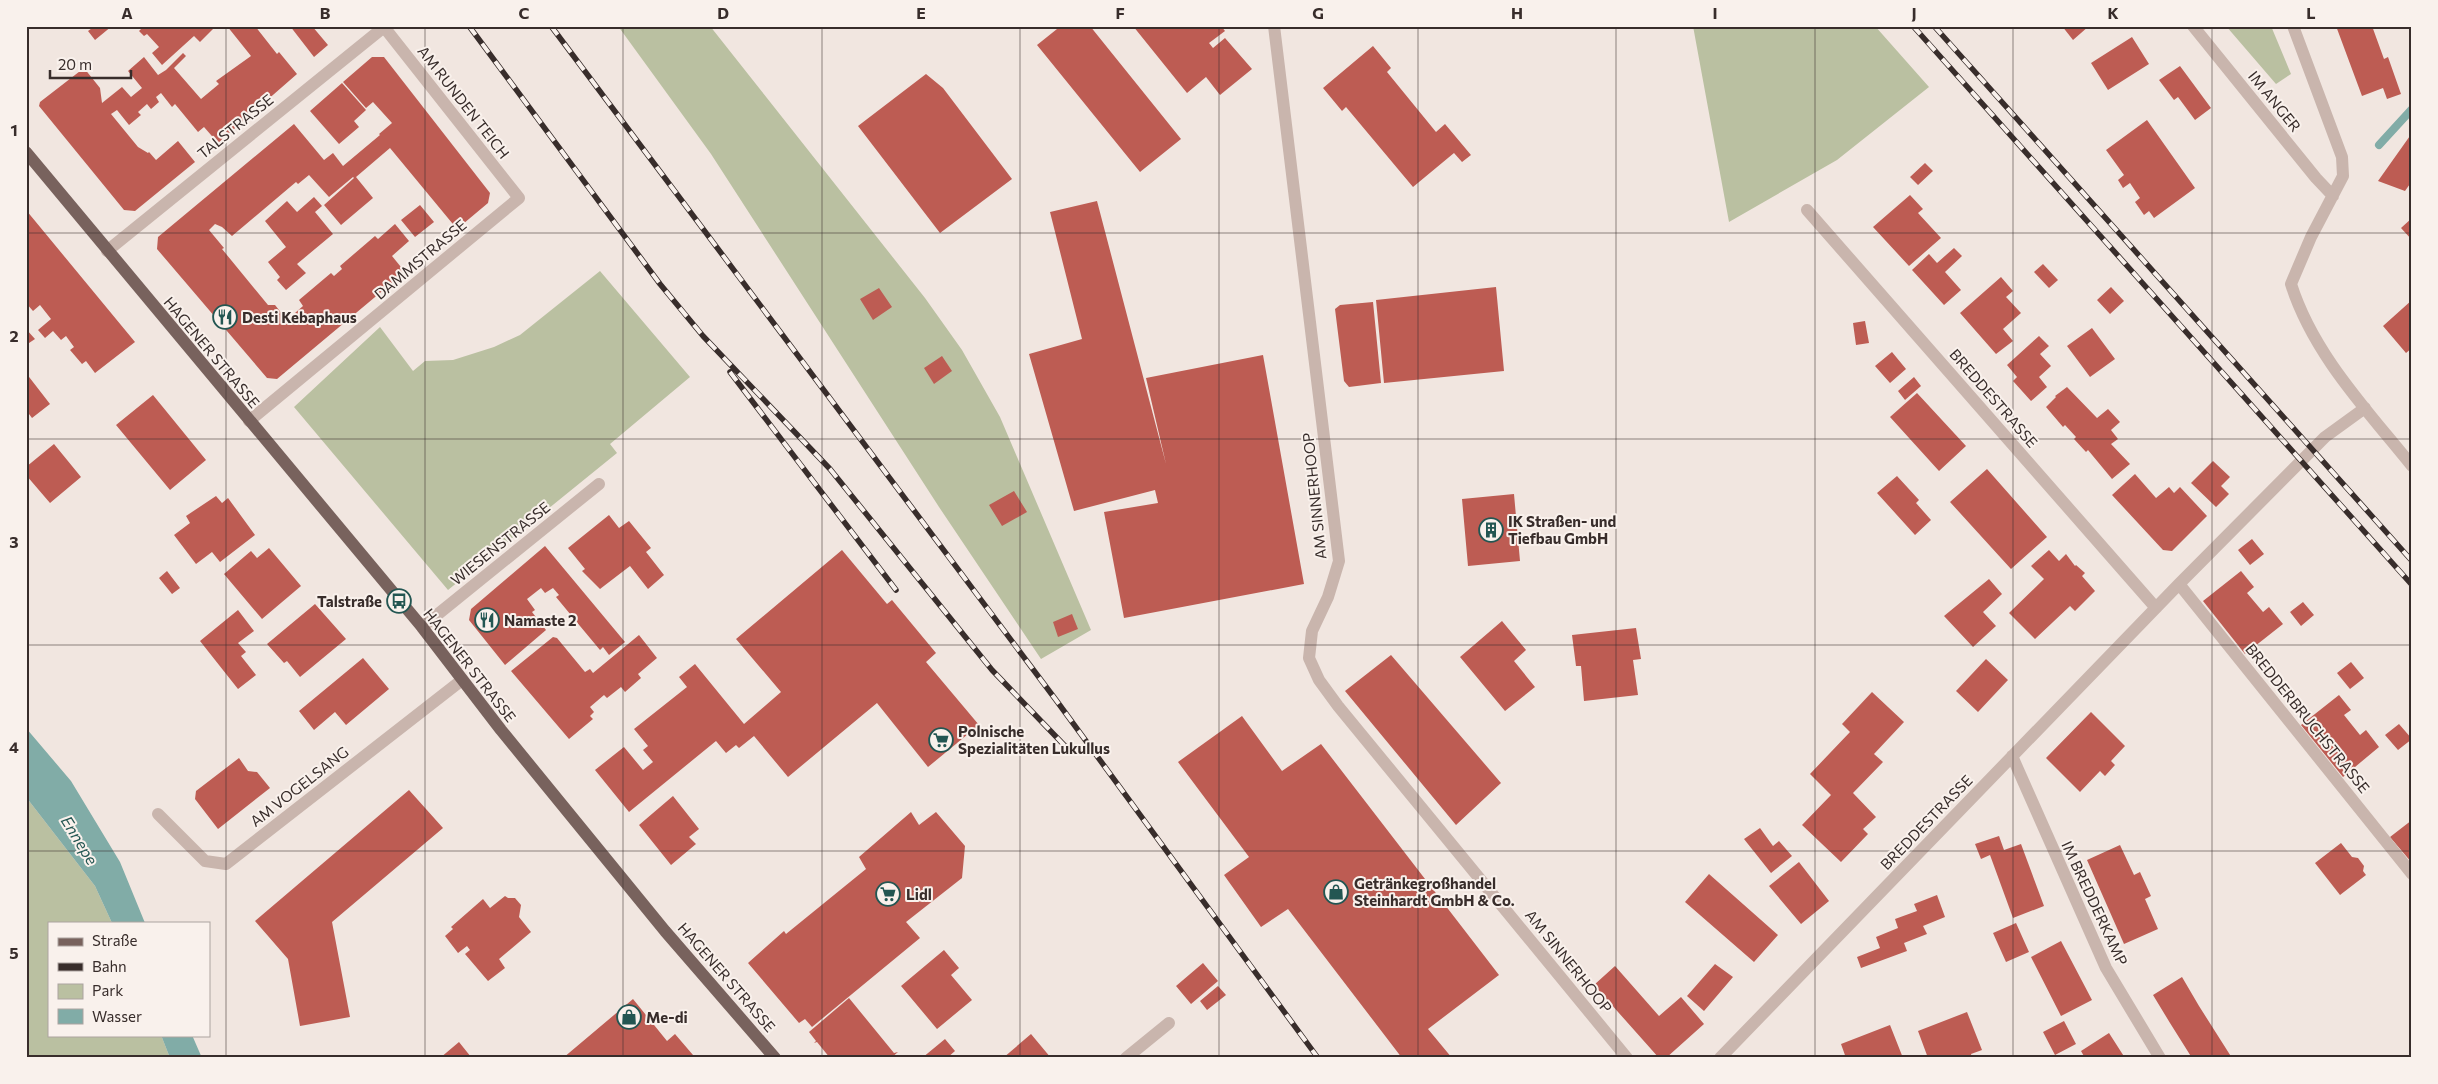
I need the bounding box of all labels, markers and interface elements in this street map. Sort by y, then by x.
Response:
text: A [121,3,133,22]
text: B [320,3,331,22]
text: C [519,3,530,22]
text: D [717,3,729,22]
text: E [916,3,926,22]
text: F [1115,3,1125,22]
text: G [1312,3,1324,22]
text: H [1511,3,1523,22]
text: I [1712,3,1718,22]
text: J [1911,3,1917,22]
text: K [2107,3,2119,22]
text: L [2306,3,2316,22]
street label: AM RUNDEN TEICH [414,42,514,162]
scale bar [50,48,131,80]
text: 20 m [58,55,92,73]
street label: IM ANGER [2245,67,2305,135]
street label: TALSTRASSE [193,90,277,162]
text: 1 [10,120,18,139]
street label: DAMMSTRASSE [370,215,470,303]
street label: HAGENER STRASSE [160,293,264,411]
restaurant icon: Desti Kebaphaus [212,304,238,330]
place label: Desti Kebaphaus [242,308,357,326]
text: 2 [9,326,19,345]
street label: BREDDESTRASSE [1946,345,2042,451]
street label: AM SINNERHOOP [1298,432,1330,560]
street label: WIESENSTRASSE [447,497,553,589]
place label: IK Straßen- und Tiefbau GmbH [1508,512,1616,547]
building icon: IK Straßen- und Tiefbau GmbH [1478,517,1504,543]
text: 3 [9,532,19,551]
bus stop icon: Talstraße [386,588,412,614]
place label: Talstraße [317,592,382,610]
street label: HAGENER STRASSE [420,605,520,725]
restaurant icon: Namaste 2 [474,607,500,633]
place label: Namaste 2 [504,611,577,629]
street label: BREDDERBRUCHSTRASSE [2242,640,2374,796]
place label: Polnische Spezialitäten Lukullus [958,722,1110,757]
supermarket icon: Polnische Spezialitäten Lukullus [928,727,954,753]
text: 4 [9,737,19,756]
street label: AM VOGELSANG [246,742,352,830]
street label: BREDDESTRASSE [1876,771,1976,873]
water label: Ennepe [58,812,103,868]
street label: IM BREDDERKAMP [2058,838,2132,968]
place label: Getränkegroßhandel Steinhardt GmbH & Co. [1354,874,1515,909]
shop icon: Getränkegroßhandel Steinhardt GmbH & Co. [1323,879,1349,905]
supermarket icon: Lidl [875,881,901,907]
place label: Lidl [906,885,932,903]
street label: AM SINNERHOOP [1522,906,1616,1016]
street label: HAGENER STRASSE [675,919,780,1036]
legend [48,922,210,1036]
text: Straße [92,931,138,949]
text: 5 [9,943,19,962]
text: Bahn [92,957,127,975]
text: Park [92,981,123,999]
shop icon: Me-di [616,1004,642,1030]
text: Wasser [92,1007,142,1025]
place label: Me-di [646,1008,688,1026]

